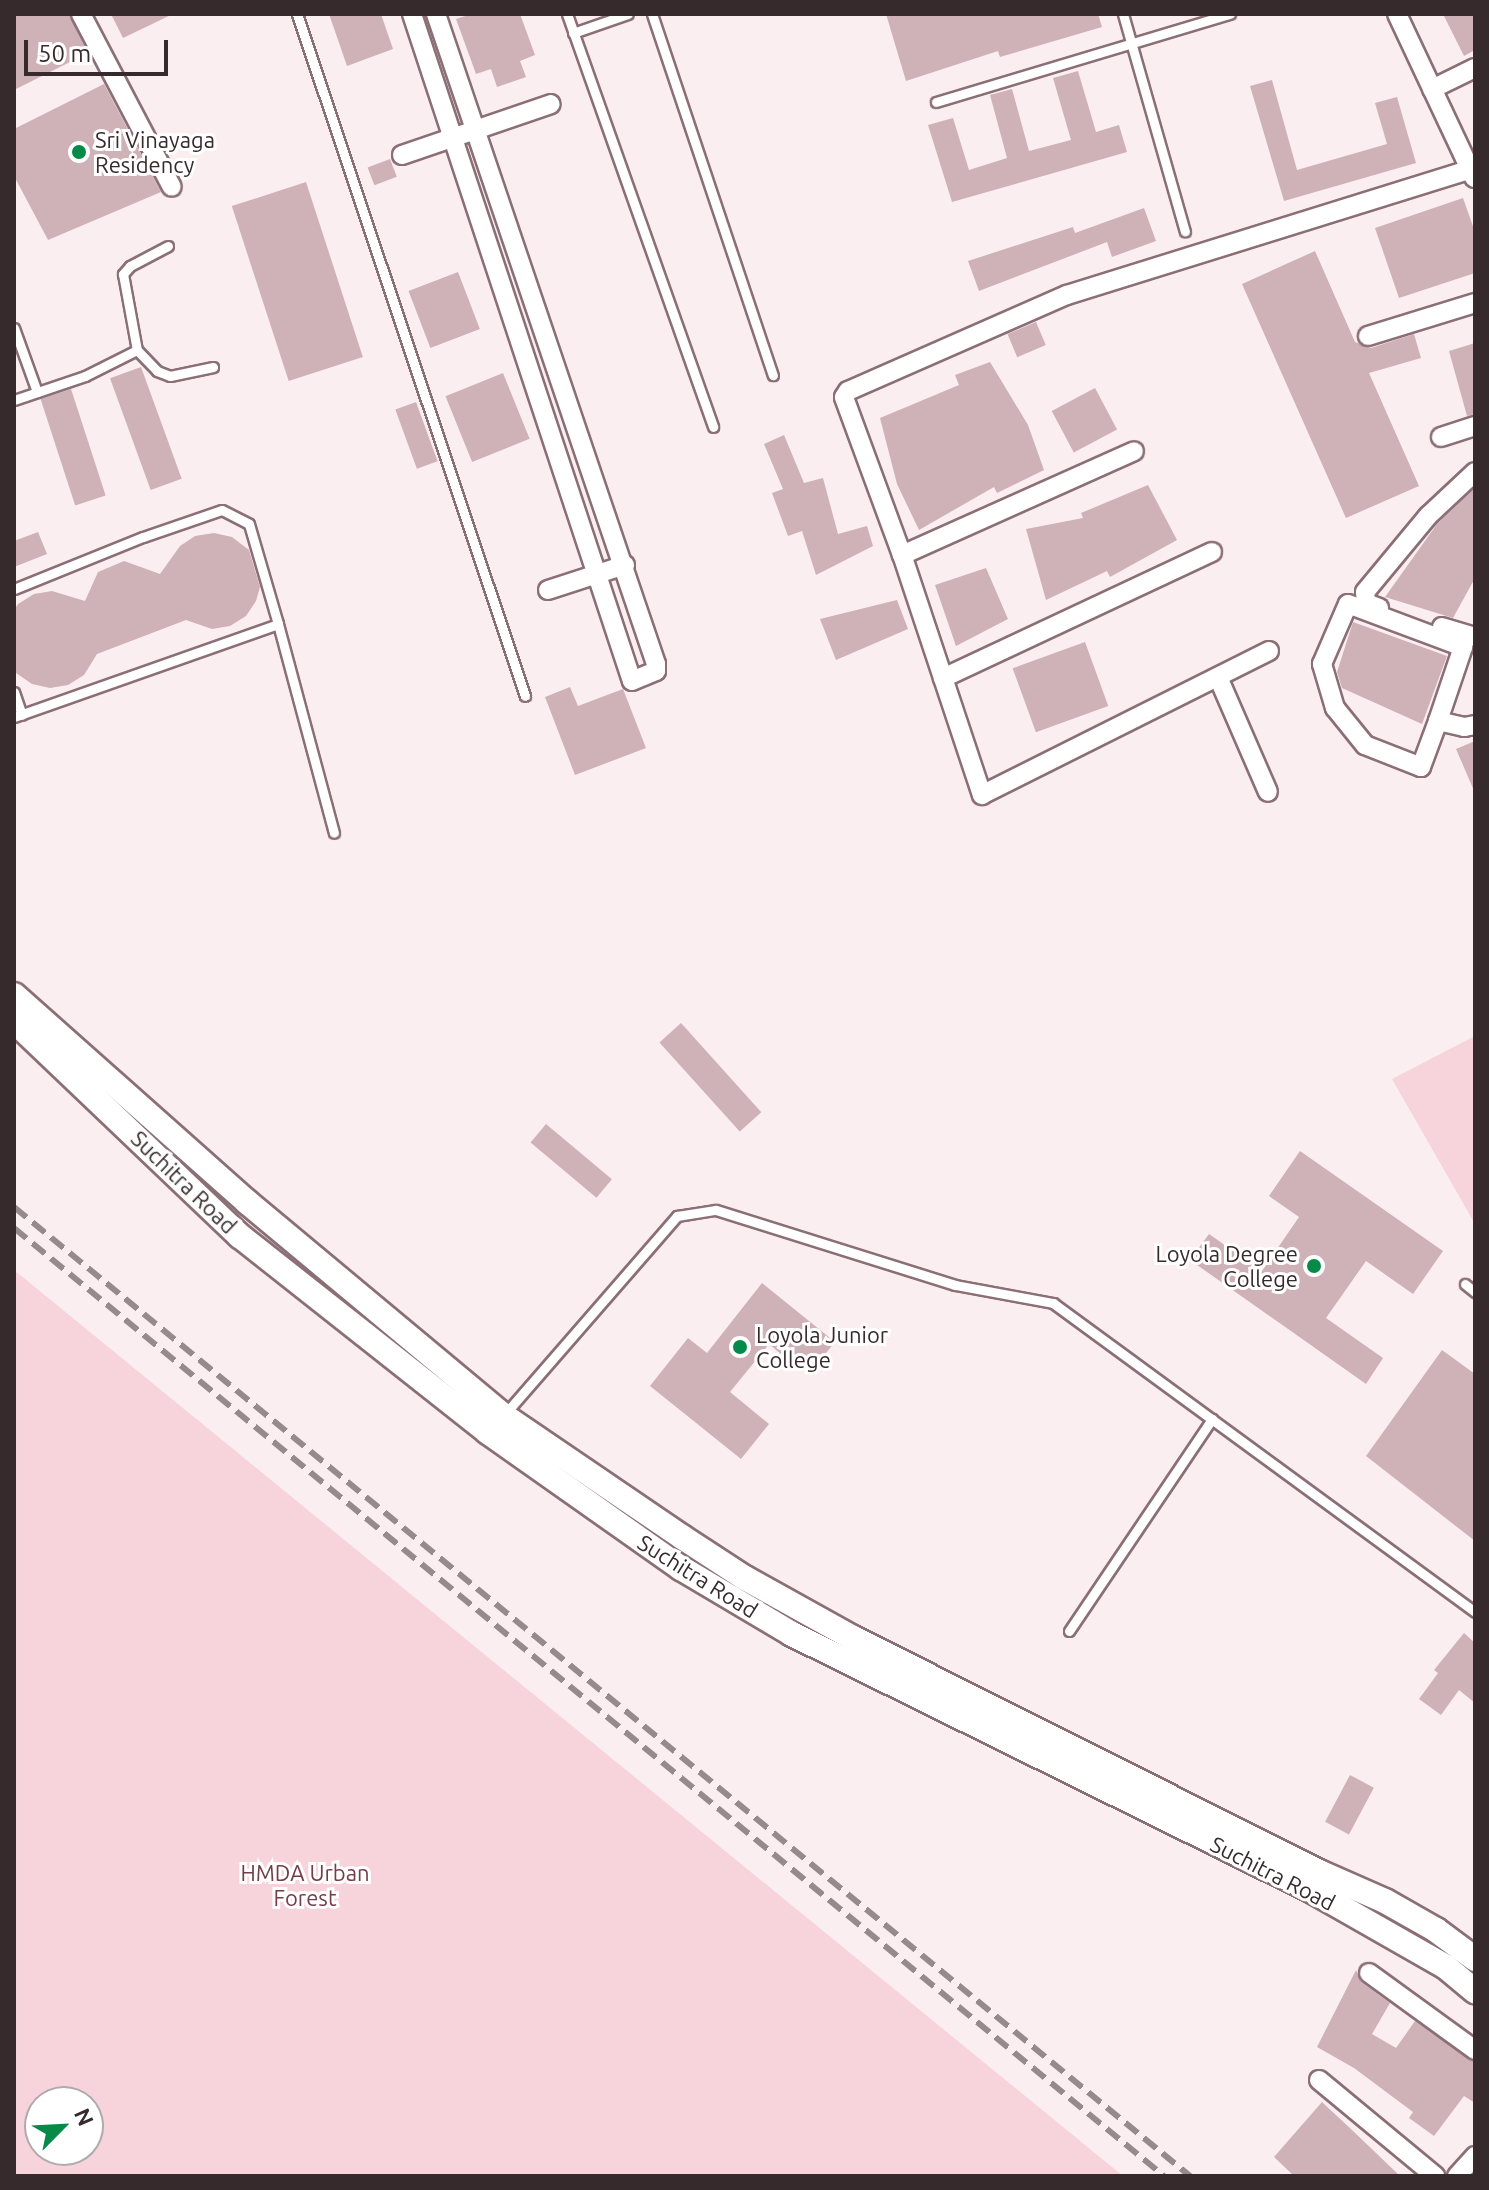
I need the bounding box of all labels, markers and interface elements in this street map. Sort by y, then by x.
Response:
scale bar [28,24,172,74]
text: 50 m [38,40,91,67]
place label: Sri Vinayaga Residency [95,126,215,178]
marker: Sri Vinayaga Residency [70,143,88,161]
street label: Suchitra Road [126,1125,242,1239]
place label: Loyola Degree College [1155,1240,1298,1292]
marker: Loyola Degree College [1305,1257,1323,1275]
place label: Loyola Junior College [756,1321,888,1372]
marker: Loyola Junior College [731,1338,749,1356]
street label: Suchitra Road [633,1529,763,1623]
street label: Suchitra Road [1206,1830,1340,1916]
park label: HMDA Urban Forest [240,1859,370,1910]
north arrow [24,2086,104,2166]
text: N [70,2104,99,2129]

